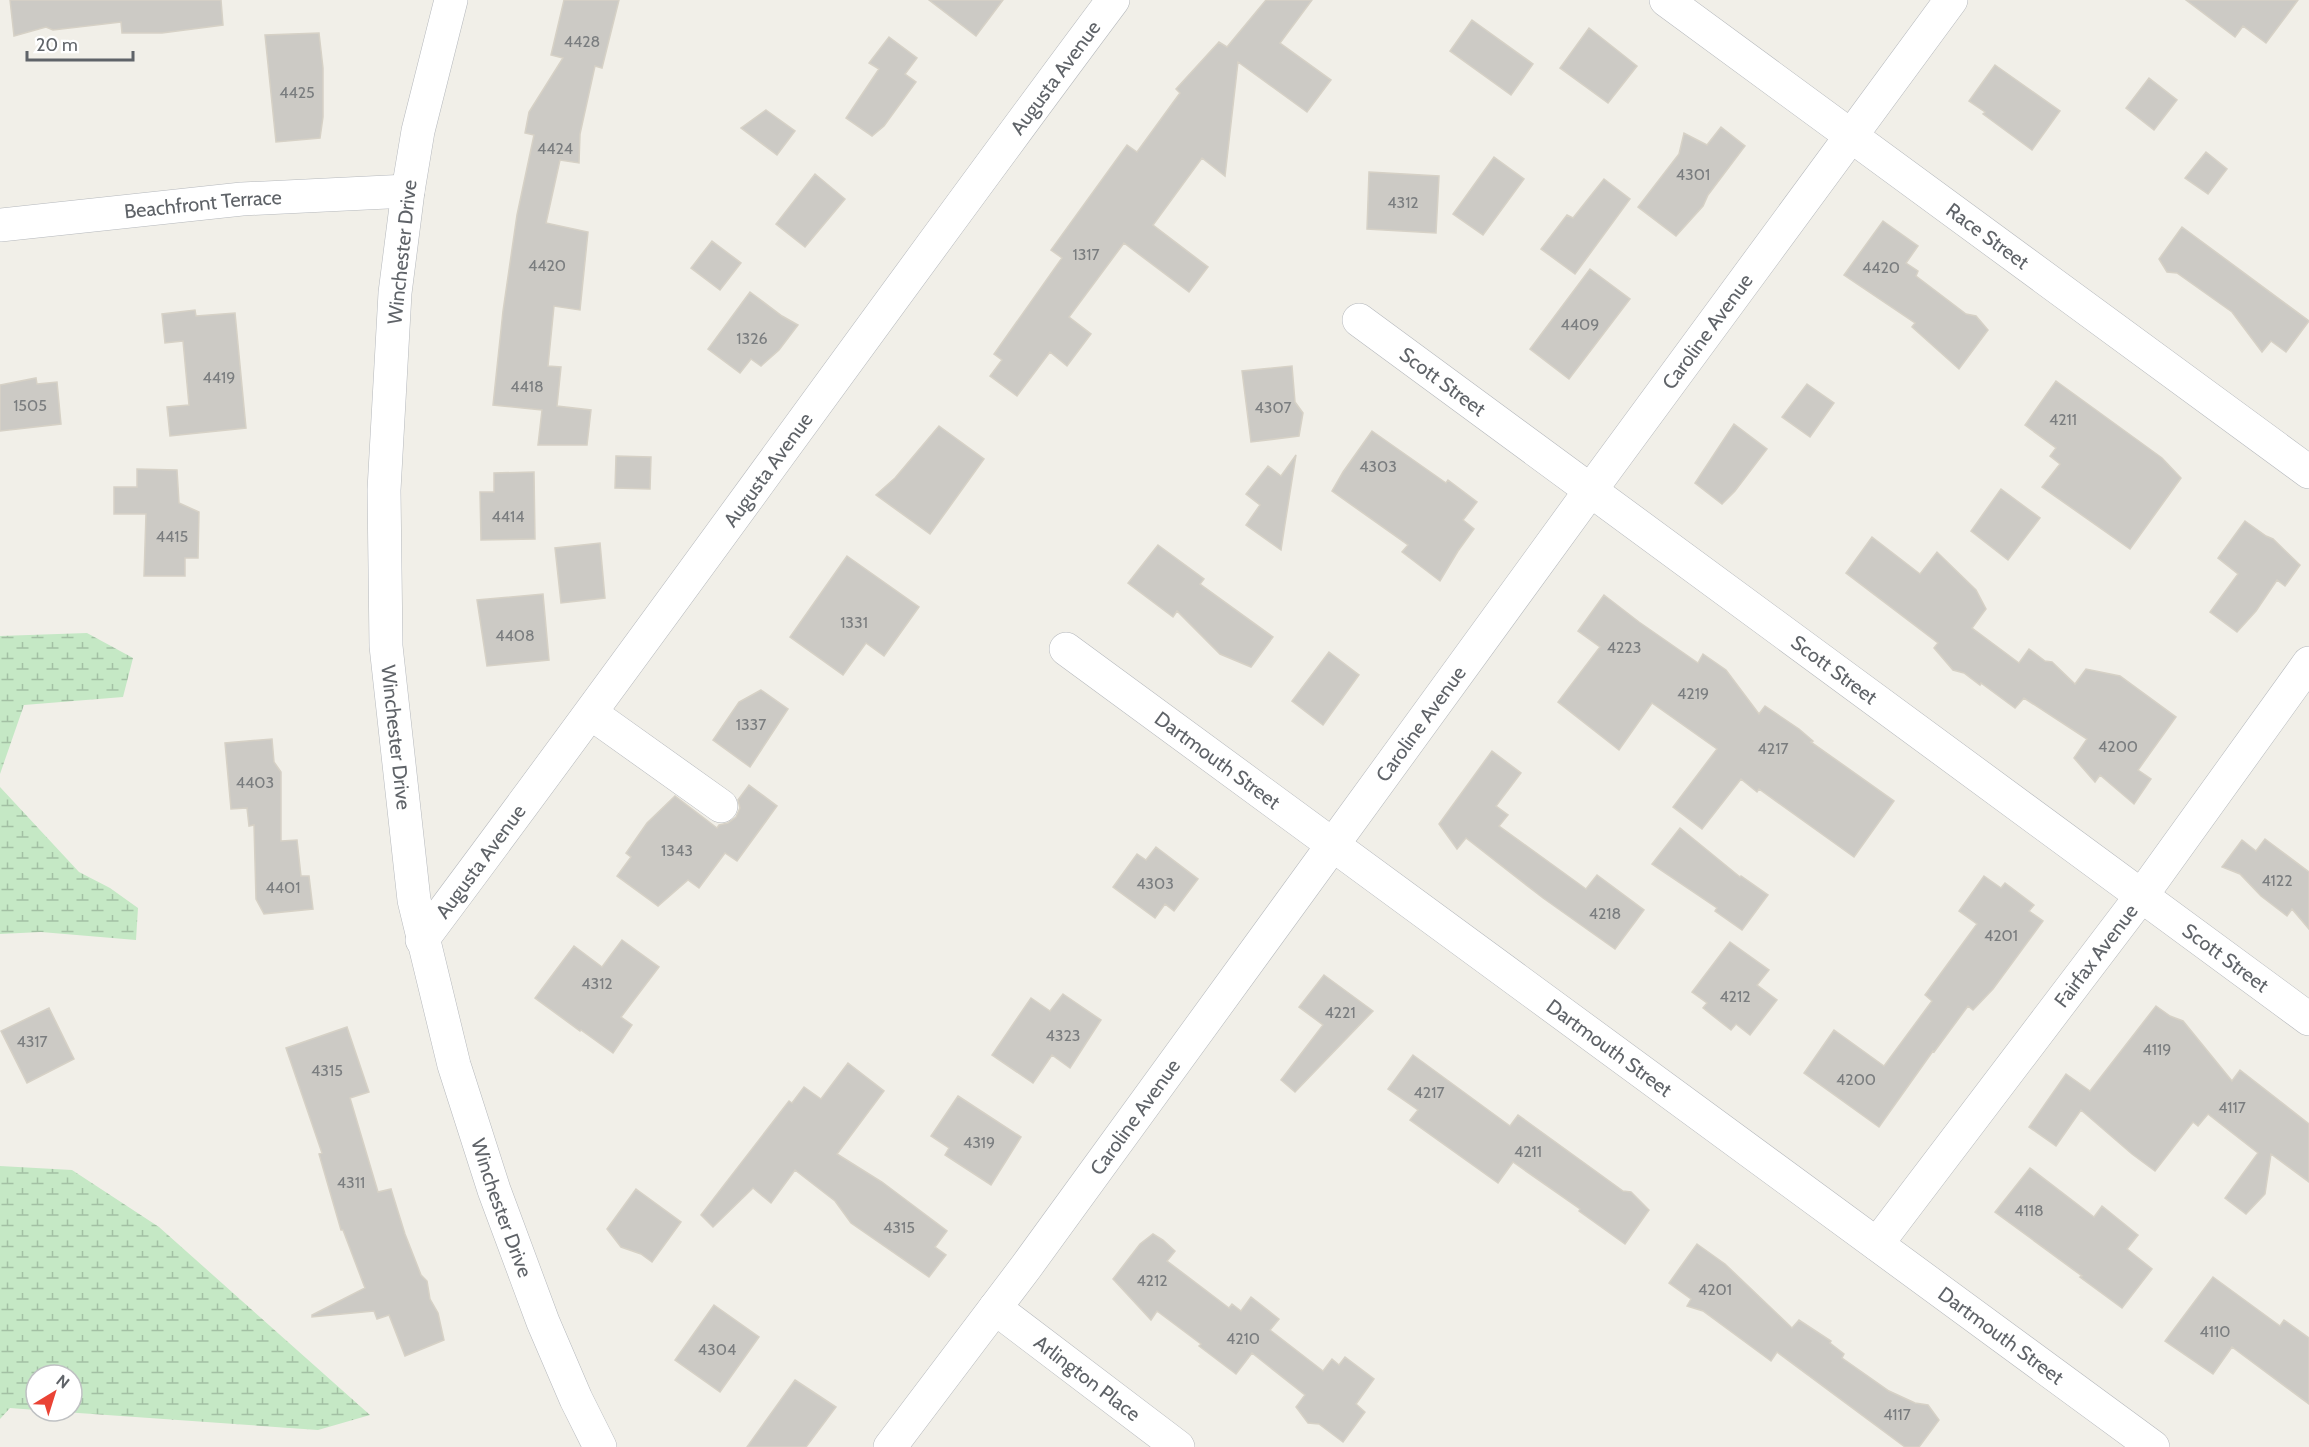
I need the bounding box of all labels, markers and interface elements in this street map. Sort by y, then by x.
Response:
street label: Augusta Avenue [1005,16,1105,139]
scale bar [27,24,134,62]
house number: 4428 [564,32,600,51]
text: 20 m [36,34,78,56]
house number: 4425 [279,83,315,102]
house number: 4424 [537,139,573,158]
house number: 4301 [1676,165,1710,184]
street label: Winchester Drive [382,179,422,325]
street label: Beachfront Terrace [123,185,282,224]
house number: 4312 [1387,193,1419,212]
street label: Race Street [1942,198,2034,275]
house number: 1317 [1072,245,1100,264]
house number: 4420 [528,256,566,275]
house number: 4420 [1862,258,1900,277]
street label: Caroline Avenue [1657,269,1758,394]
house number: 4409 [1561,315,1599,334]
house number: 1326 [736,329,768,348]
street label: Scott Street [1395,342,1491,421]
house number: 4419 [203,368,235,387]
house number: 4418 [510,377,544,396]
house number: 1505 [13,396,47,415]
house number: 4307 [1255,398,1291,417]
street label: Augusta Avenue [718,408,818,531]
house number: 4211 [2049,410,2077,429]
house number: 4303 [1359,457,1397,476]
house number: 4414 [492,507,524,526]
house number: 4415 [156,527,188,546]
house number: 1331 [840,613,868,632]
house number: 4408 [495,626,535,645]
street label: Scott Street [1786,630,1882,709]
house number: 4223 [1607,638,1641,657]
street label: Caroline Avenue [1371,661,1471,787]
street label: Winchester Drive [376,664,416,811]
house number: 4219 [1677,684,1709,703]
street label: Dartmouth Street [1150,706,1285,814]
house number: 1337 [736,715,766,734]
house number: 4200 [2098,737,2138,756]
house number: 4217 [1758,739,1788,758]
house number: 4403 [236,773,274,792]
street label: Augusta Avenue [430,800,531,923]
house number: 1343 [661,841,693,860]
house number: 4122 [2261,871,2293,890]
house number: 4303 [1136,874,1174,893]
house number: 4401 [266,878,300,897]
street label: Fairfax Avenue [2049,899,2143,1012]
house number: 4218 [1589,904,1621,923]
street label: Scott Street [2178,918,2274,997]
house number: 4201 [1984,926,2018,945]
house number: 4312 [581,974,613,993]
house number: 4212 [1719,987,1751,1006]
street label: Dartmouth Street [1542,994,1677,1102]
house number: 4221 [1324,1003,1356,1022]
house number: 4323 [1046,1026,1080,1045]
house number: 4317 [16,1032,48,1051]
house number: 4119 [2143,1040,2171,1059]
street label: Caroline Avenue [1085,1054,1185,1180]
house number: 4315 [311,1061,343,1080]
house number: 4200 [1836,1070,1876,1089]
house number: 4217 [1414,1083,1444,1102]
house number: 4117 [2218,1098,2246,1117]
house number: 4319 [963,1133,995,1152]
street label: Winchester Drive [466,1136,537,1280]
house number: 4211 [1514,1142,1542,1161]
house number: 4311 [337,1173,365,1192]
house number: 4118 [2014,1201,2044,1220]
house number: 4315 [883,1218,915,1237]
house number: 4212 [1136,1271,1168,1290]
house number: 4201 [1698,1280,1732,1299]
street label: Dartmouth Street [1934,1282,2069,1390]
house number: 4110 [2200,1322,2230,1341]
house number: 4210 [1226,1329,1260,1348]
street label: Arlington Place [1030,1330,1145,1426]
house number: 4304 [698,1340,736,1359]
north arrow [24,1363,84,1423]
text: N [53,1371,73,1393]
house number: 4117 [1883,1405,1911,1424]

